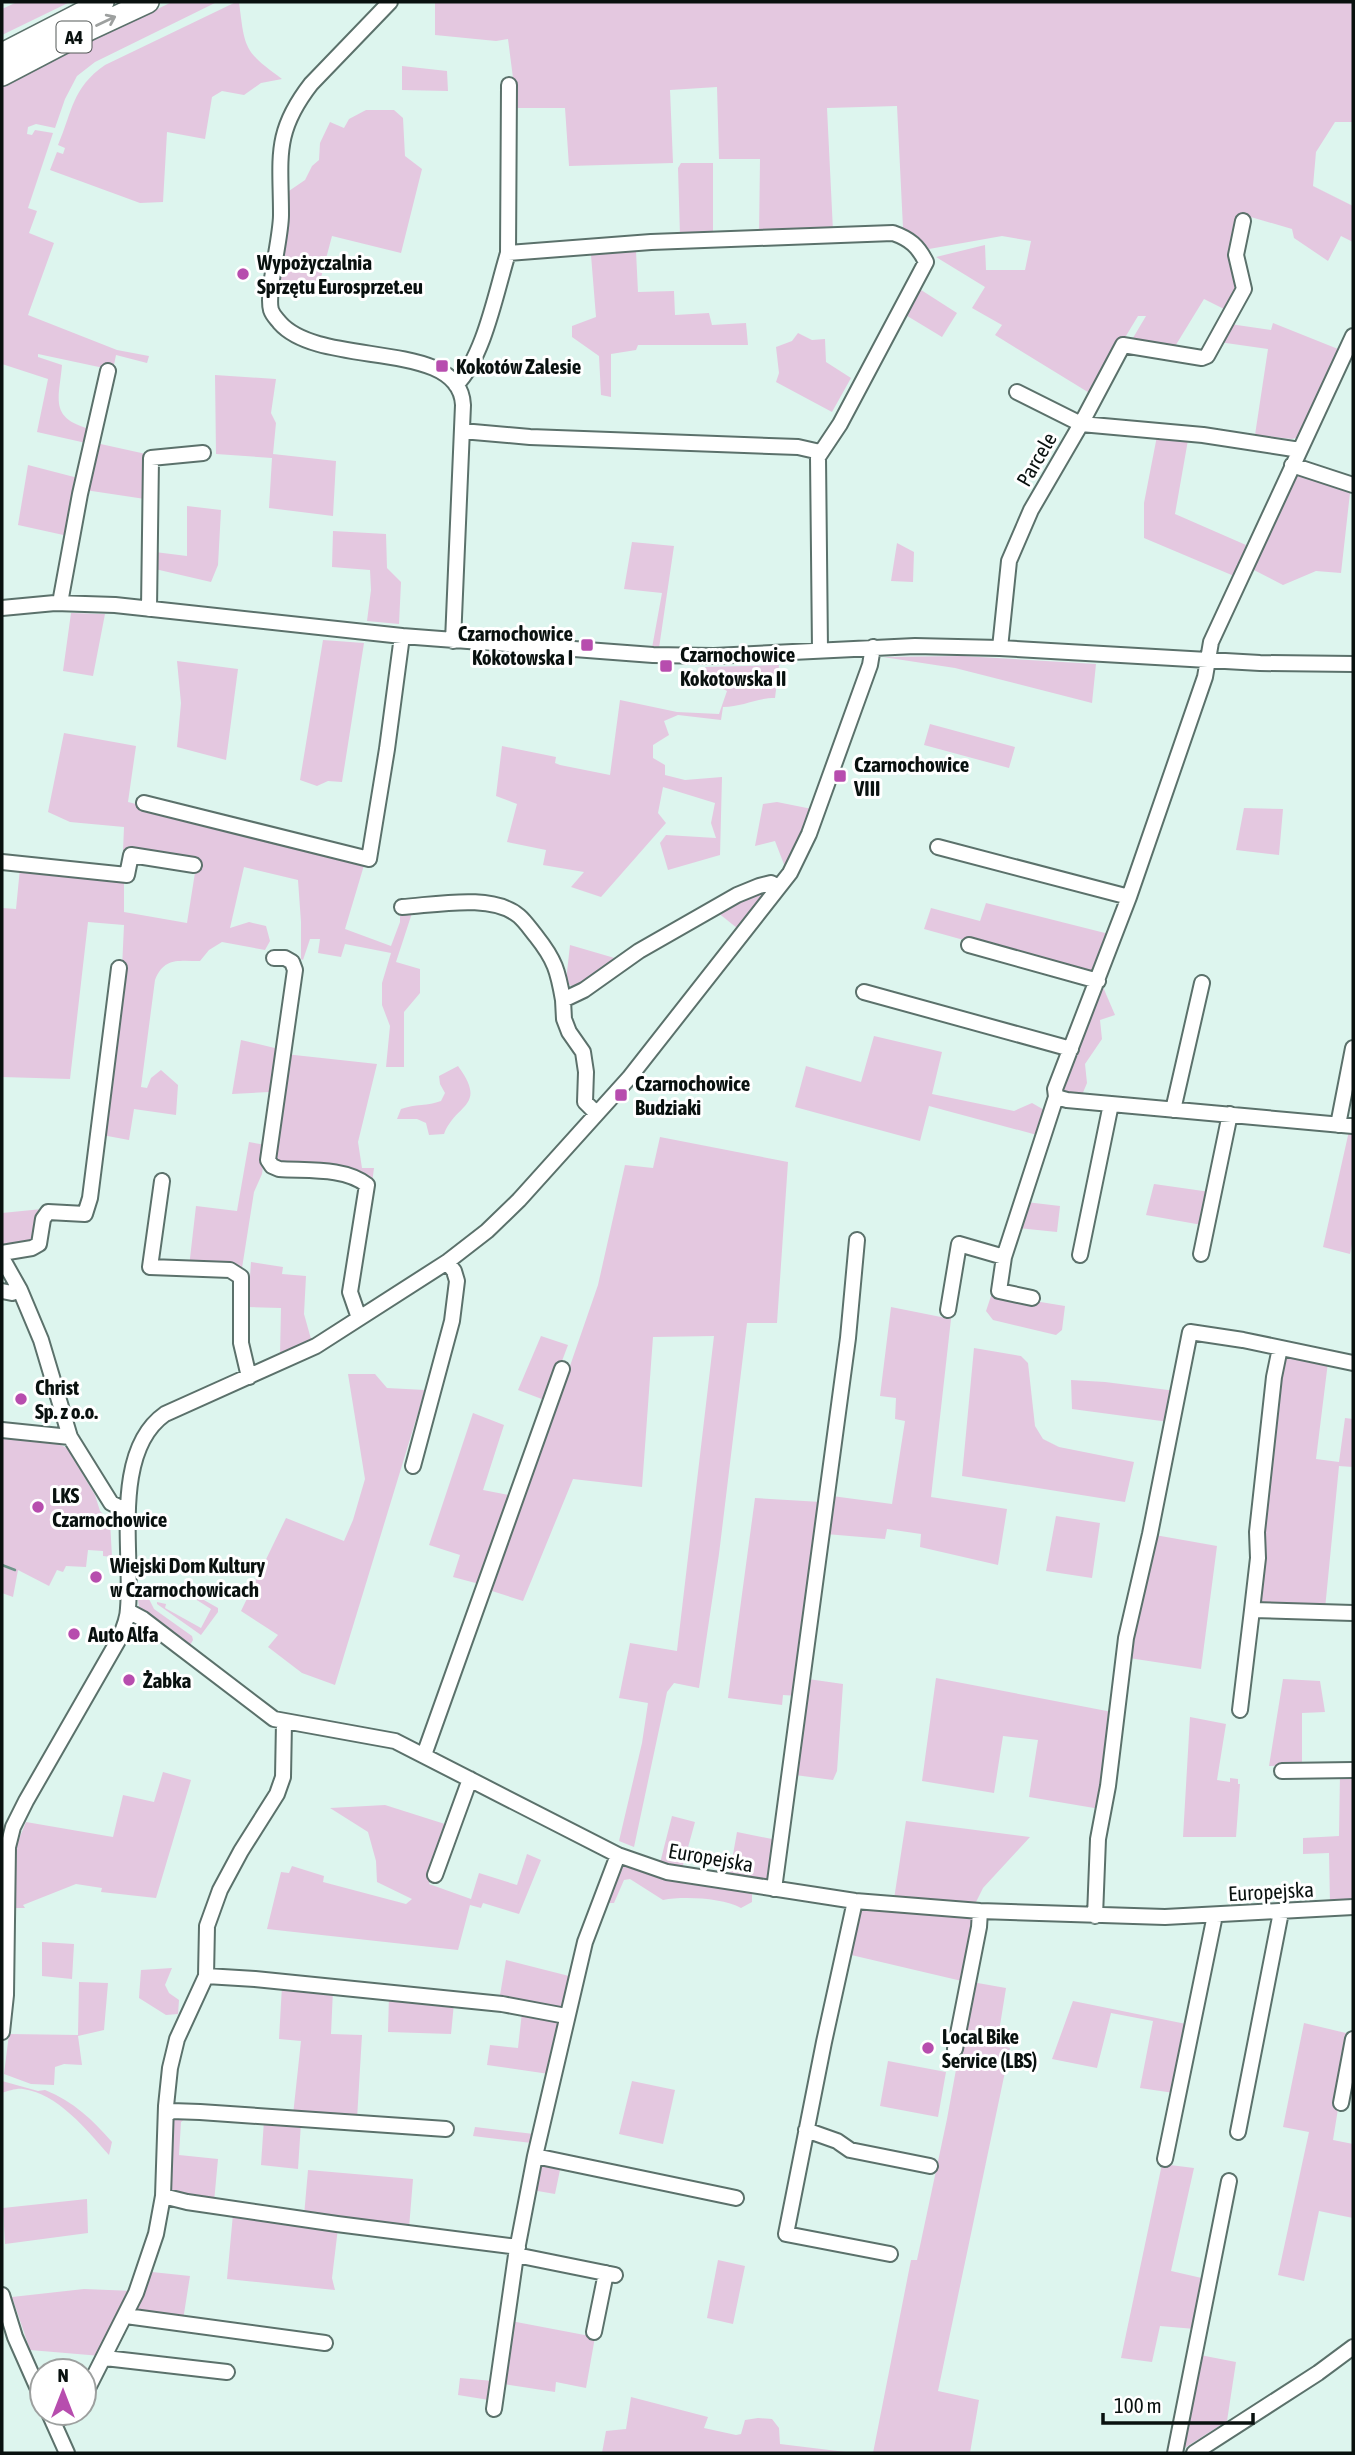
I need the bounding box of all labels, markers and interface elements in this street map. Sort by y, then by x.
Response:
one-way arrow [95,14,116,27]
road number: A4 [56,22,92,52]
place label: Wypożyczalnia Sprzętu Eurosprzet.eu [256,250,423,298]
marker: Wypożyczalnia Sprzętu Eurosprzet.eu [235,266,251,282]
place label: Kokotów Zalesie [456,354,581,378]
marker: Kokotów Zalesie [434,358,450,374]
street label: Parcele [1011,428,1061,490]
place label: Czarnochowice Kokotowska I [458,621,573,669]
marker: Czarnochowice Kokotowska I [579,637,595,653]
place label: Czarnochowice Kokotowska II [680,642,795,690]
marker: Czarnochowice Kokotowska II [658,658,674,674]
place label: Czarnochowice VIII [853,752,969,800]
marker: Czarnochowice VIII [832,768,848,784]
place label: Czarnochowice Budziaki [635,1071,750,1119]
marker: Czarnochowice Budziaki [613,1087,629,1103]
place label: Christ Sp. z o.o. [35,1375,98,1423]
marker: Christ Sp. z o.o. [13,1391,29,1407]
place label: LKS Czarnochowice [52,1483,167,1531]
marker: LKS Czarnochowice [30,1499,46,1515]
place label: Wiejski Dom Kultury w Czarnochowicach [109,1553,265,1601]
marker: Wiejski Dom Kultury w Czarnochowicach [88,1569,104,1585]
place label: Auto Alfa [87,1622,159,1646]
marker: Auto Alfa [66,1626,82,1642]
place label: Żabka [143,1668,191,1692]
marker: Żabka [121,1672,137,1688]
street label: Europejska [667,1838,755,1876]
street label: Europejska [1227,1877,1315,1905]
place label: Local Bike Service (LBS) [942,2024,1037,2072]
marker: Local Bike Service (LBS) [920,2040,936,2056]
north arrow [28,2357,98,2427]
text: N [57,2364,69,2386]
scale bar [1103,2382,1254,2426]
text: 100 m [1114,2393,1162,2417]

